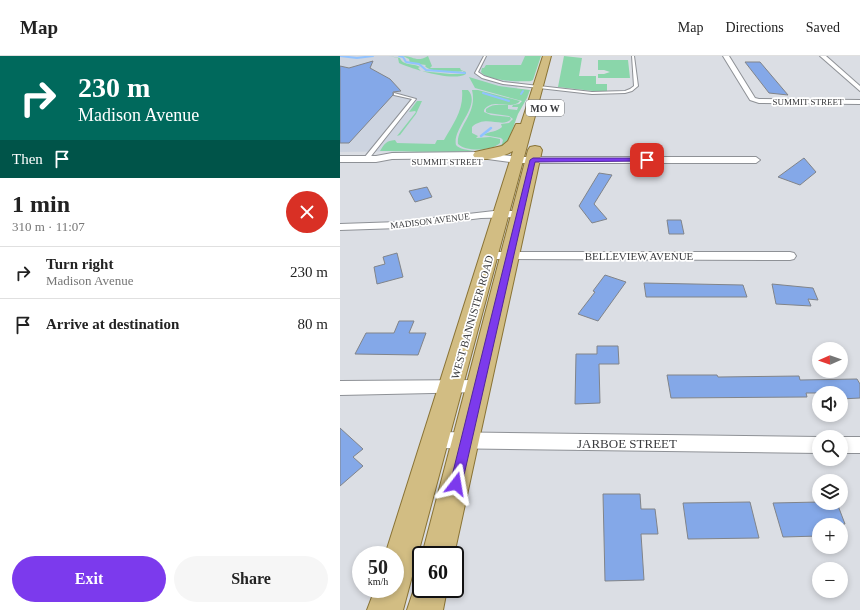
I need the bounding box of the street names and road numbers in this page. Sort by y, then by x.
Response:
street label: SUMMIT STREET [772,97,844,107]
road number: MO W [526,100,564,116]
street label: SUMMIT STREET [411,157,483,167]
street label: MADISON AVENUE [390,211,471,231]
street label: BELLEVIEW AVENUE [585,250,694,262]
street label: WEST BANNISTER ROAD [449,254,495,380]
street label: JARBOE STREET [577,436,677,451]

